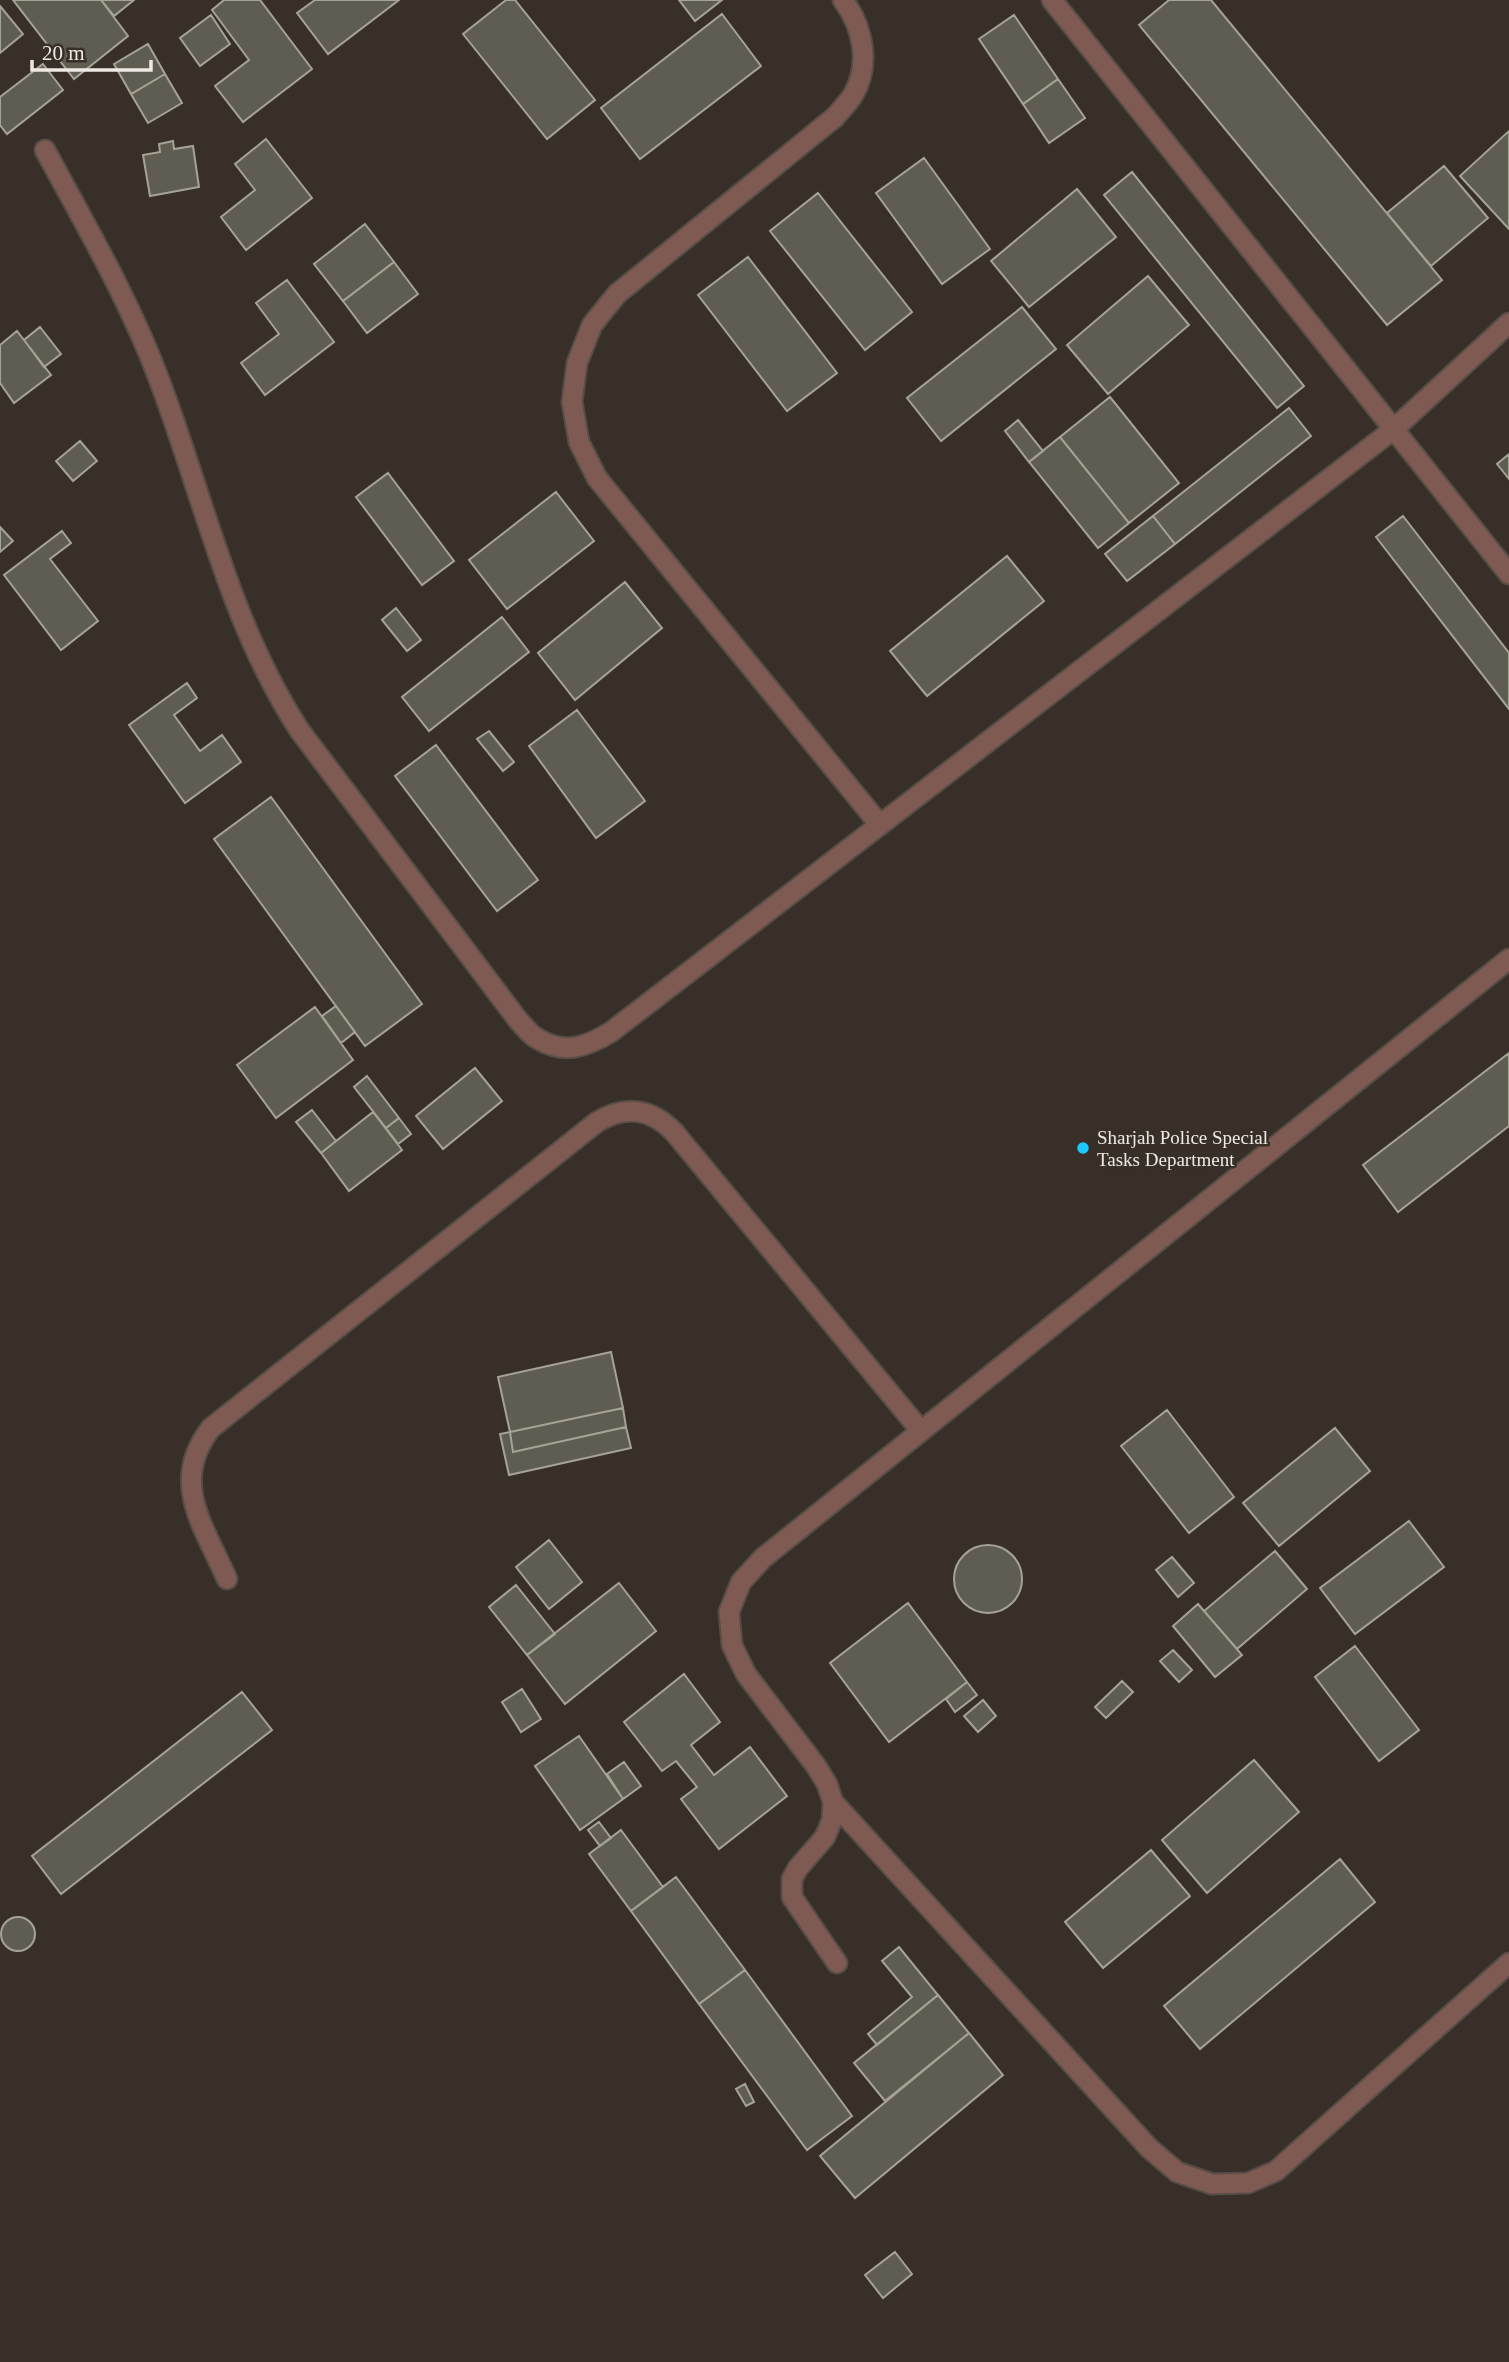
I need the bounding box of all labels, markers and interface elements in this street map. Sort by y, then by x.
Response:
scale bar [32,28,150,72]
text: 20 m [42,41,85,65]
place label: Sharjah Police Special Tasks Department [1097,1127,1268,1170]
marker: Sharjah Police Special Tasks Department [1075,1140,1091,1156]

